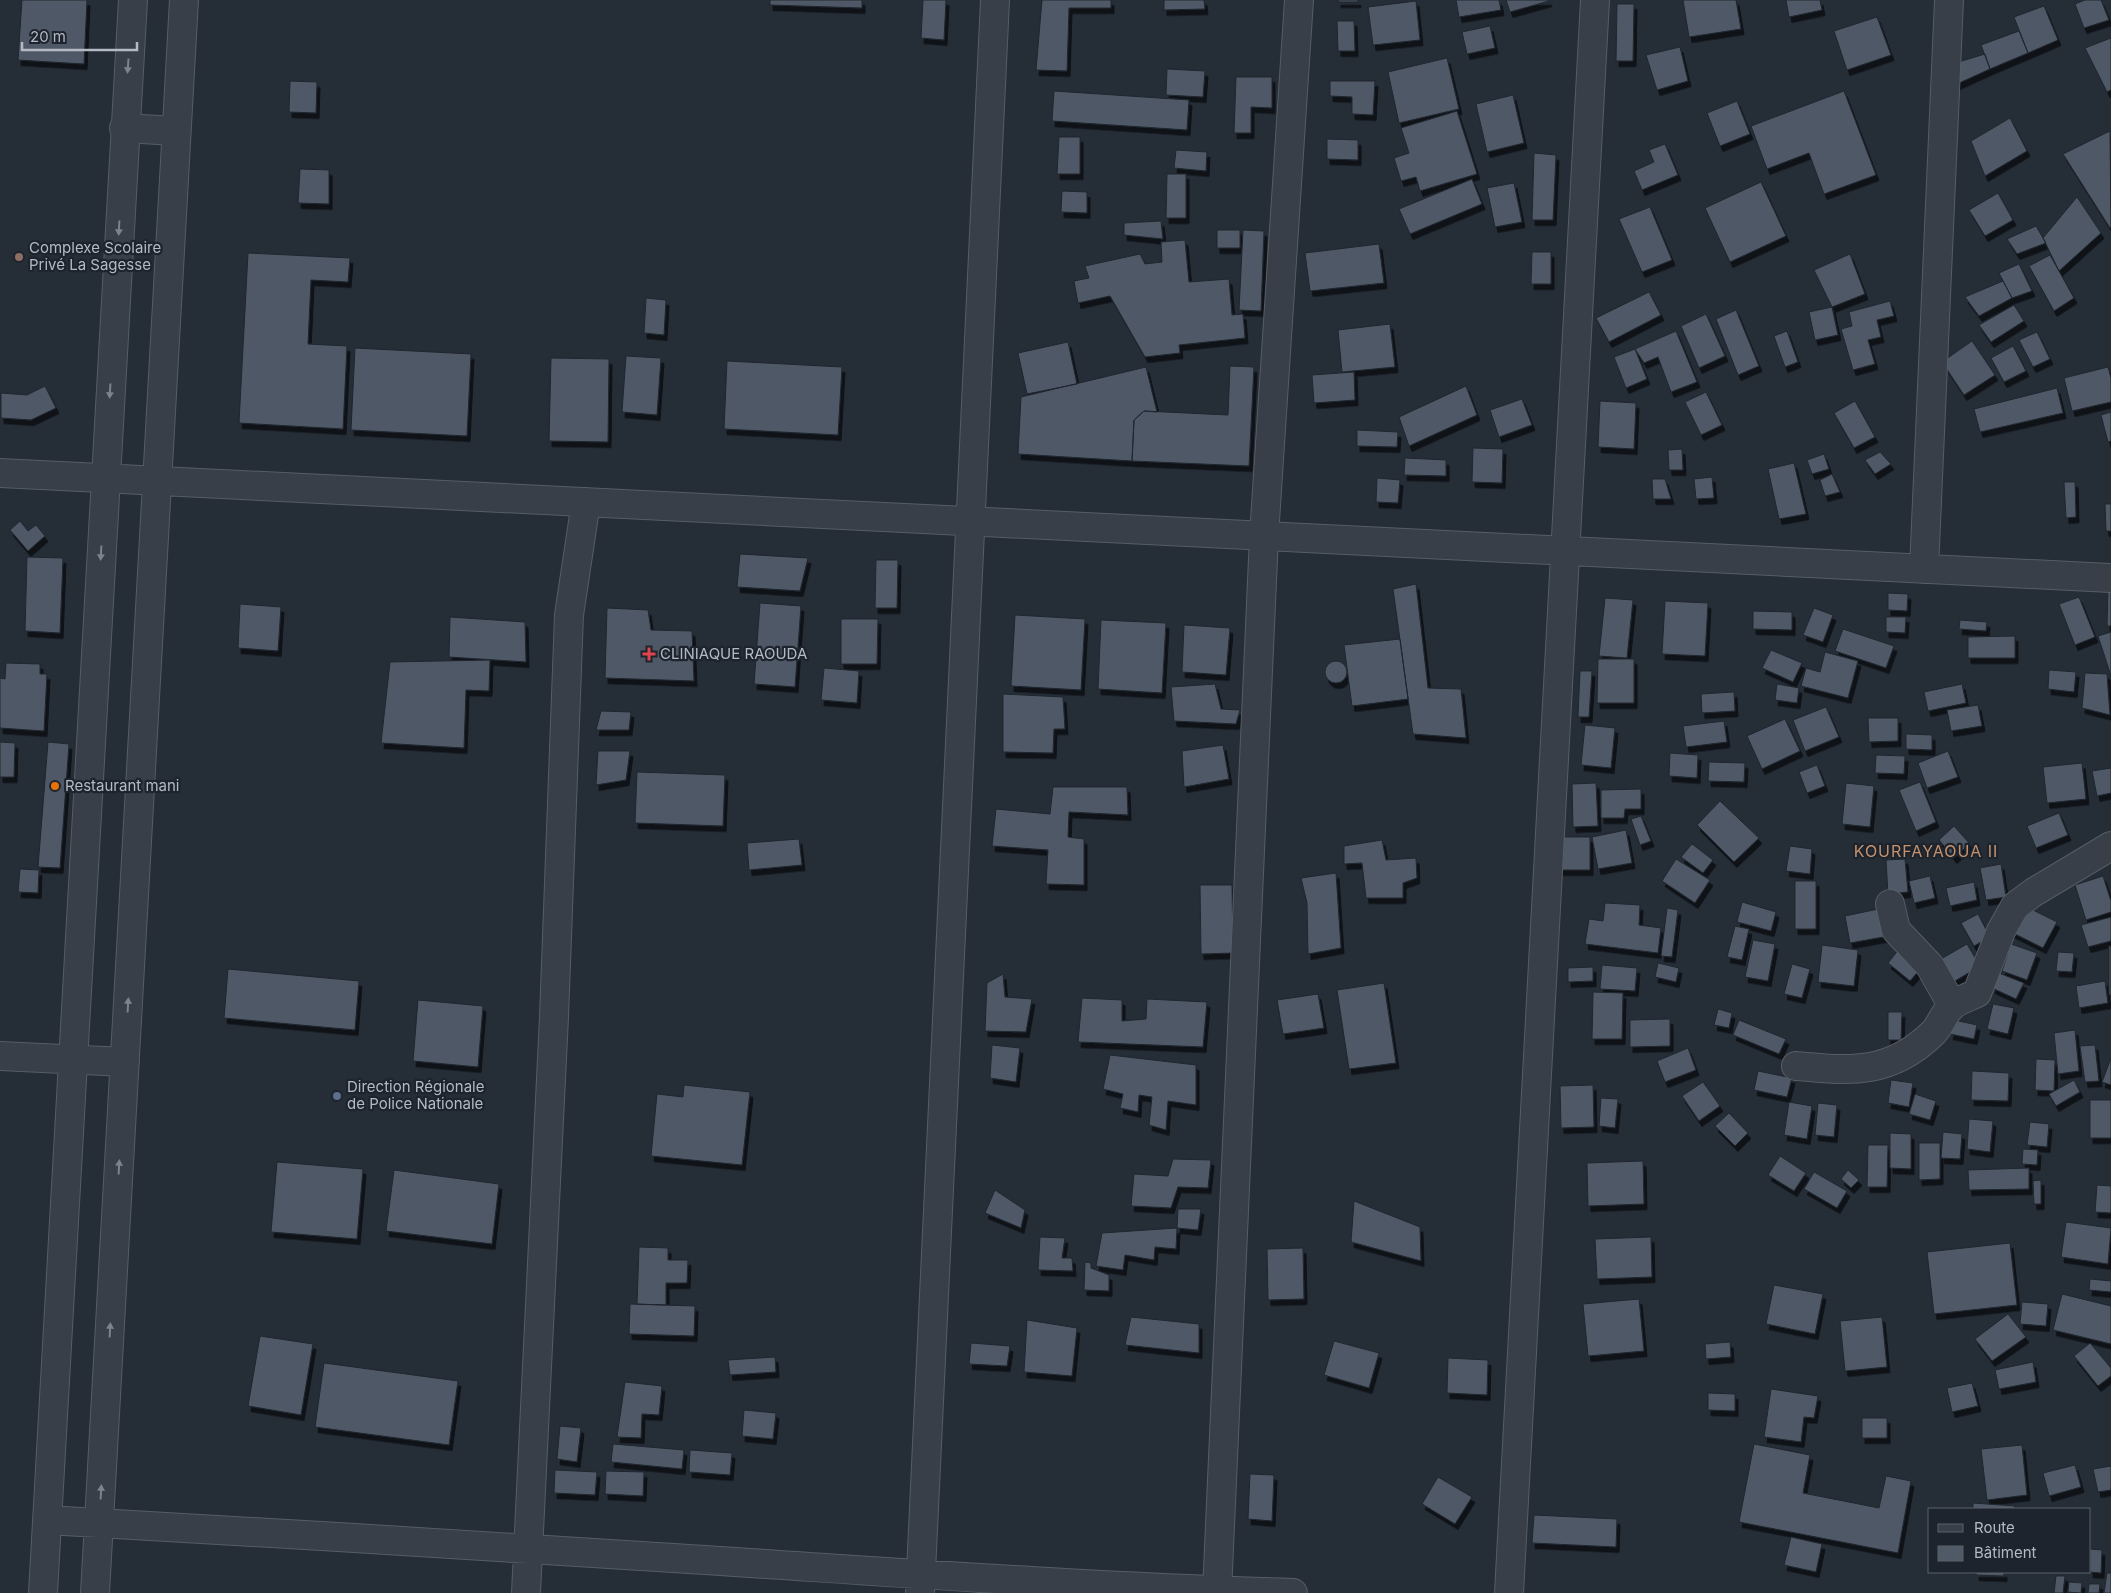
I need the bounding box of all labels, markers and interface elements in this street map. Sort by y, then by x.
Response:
scale bar [22,20,138,52]
text: 20 m [30,27,66,46]
one-way arrow [124,58,132,74]
one-way arrow [114,221,122,237]
place label: Complexe Scolaire Privé La Sagesse [29,238,161,274]
marker: Complexe Scolaire Privé La Sagesse [13,251,25,263]
one-way arrow [105,383,113,399]
one-way arrow [97,545,105,561]
place label: CLINIAQUE RAOUDA [660,644,807,663]
marker: CLINIAQUE RAOUDA [642,647,656,661]
place label: Restaurant mani [65,776,180,795]
marker: Restaurant mani [49,780,61,792]
district label: KOURFAYAOUA II [1854,841,1998,861]
one-way arrow [124,997,132,1013]
place label: Direction Régionale de Police Nationale [347,1077,484,1113]
marker: Direction Régionale de Police Nationale [331,1090,343,1102]
one-way arrow [115,1159,123,1175]
one-way arrow [106,1321,114,1337]
one-way arrow [97,1484,105,1500]
legend [1928,1508,2091,1573]
text: Route [1974,1518,2015,1537]
text: Bâtiment [1974,1543,2037,1562]

